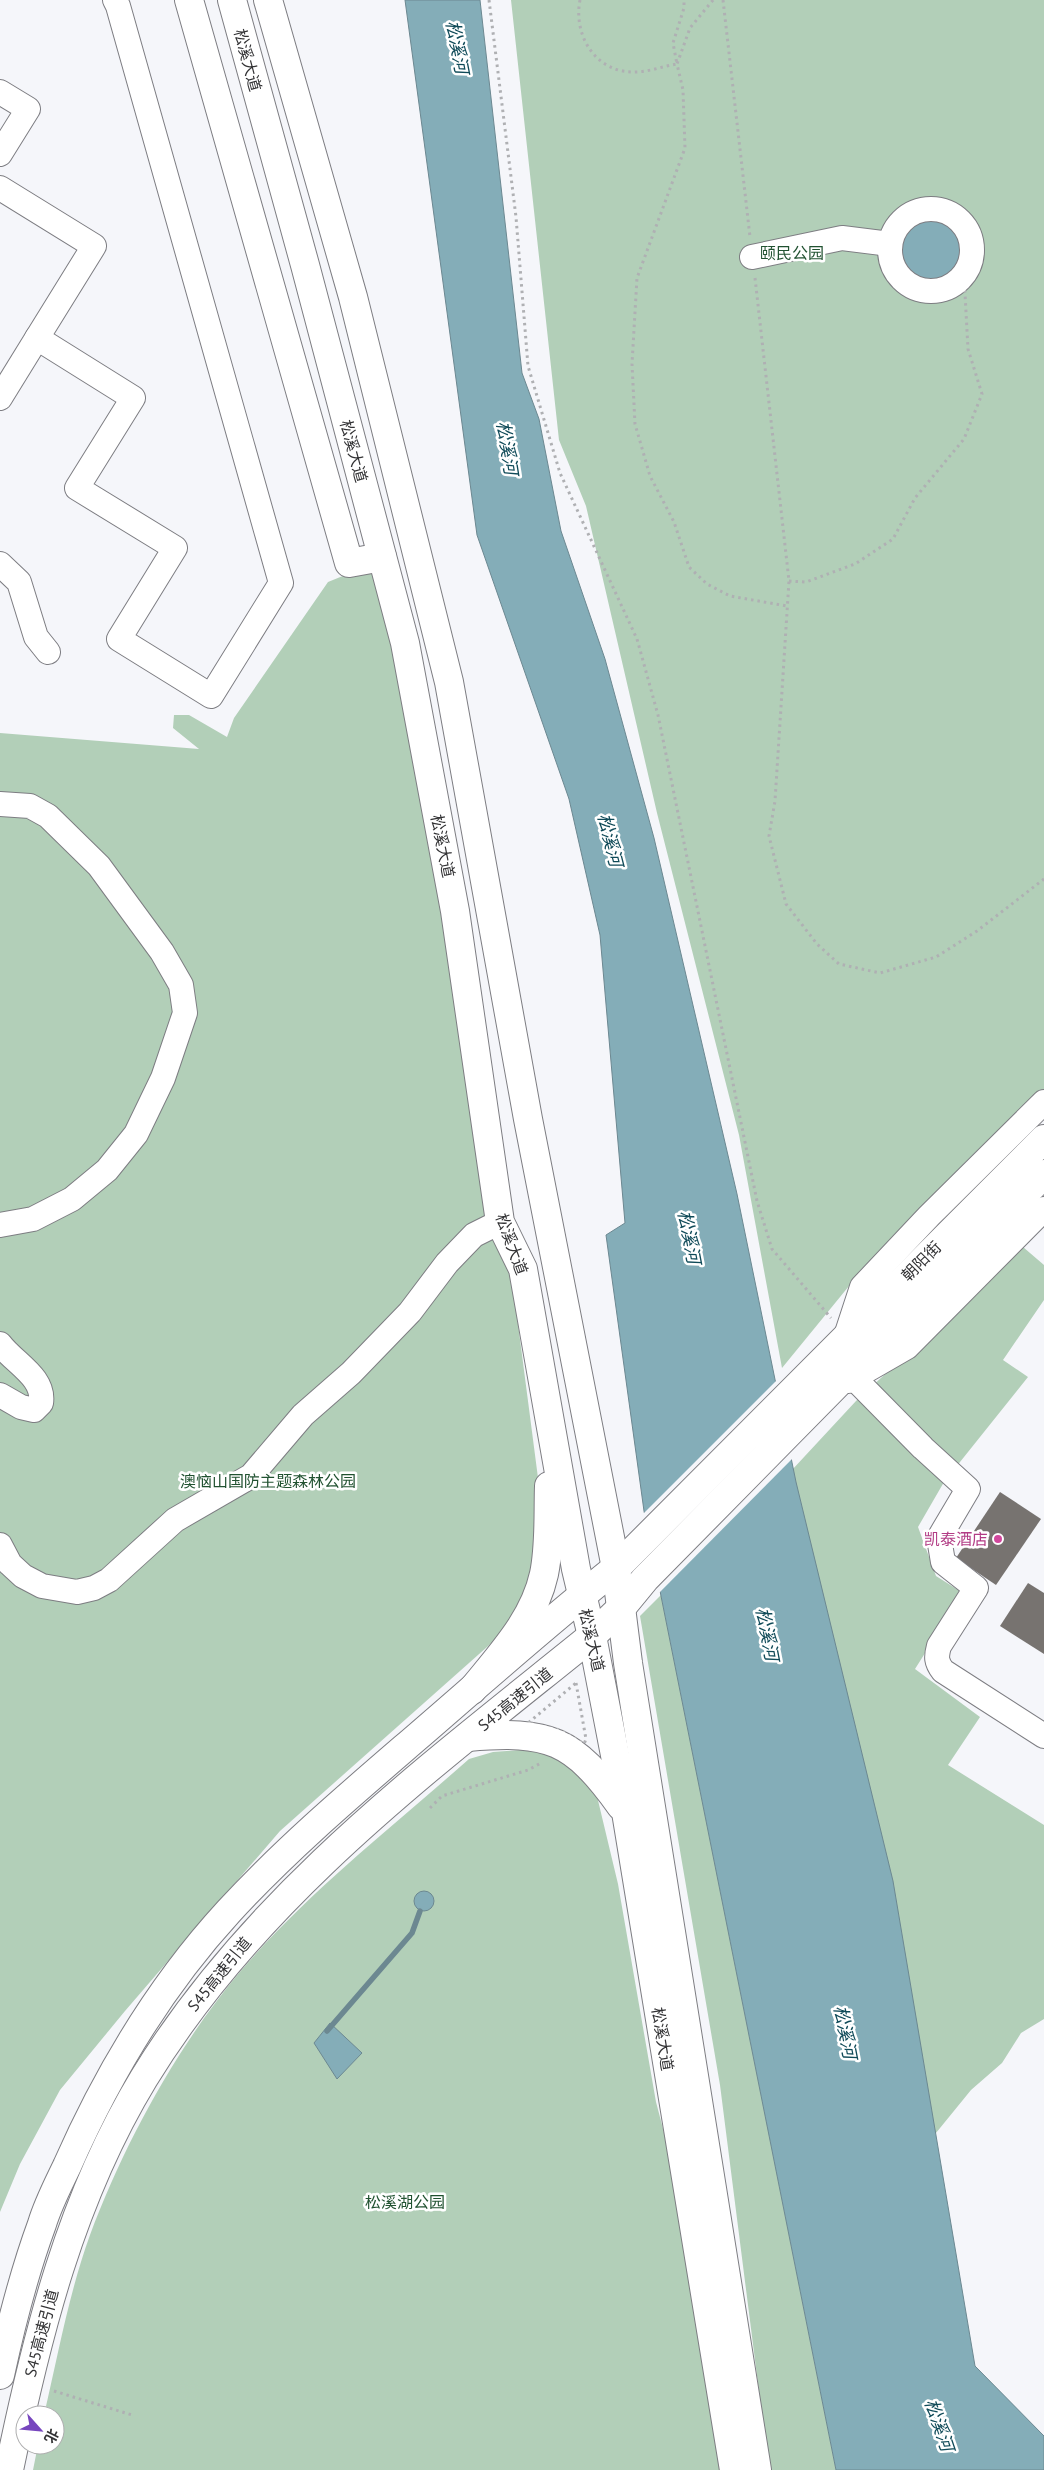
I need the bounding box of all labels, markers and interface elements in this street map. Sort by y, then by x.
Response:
water label: 松溪河 [441,18,475,79]
street label: 松溪大道 [230,26,266,94]
park label: 颐民公园 [760,243,824,263]
street label: 松溪大道 [336,417,372,485]
water label: 松溪河 [492,419,524,479]
water label: 松溪河 [593,811,629,872]
street label: 松溪大道 [427,813,459,879]
water label: 松溪河 [673,1208,707,1269]
street label: 松溪大道 [492,1211,532,1277]
street label: 朝阳街 [897,1237,945,1285]
park label: 澳恼山国防主题森林公园 [180,1471,356,1491]
place label: 凯泰酒店 [924,1529,988,1549]
marker: 凯泰酒店 [992,1533,1004,1545]
water label: 松溪河 [751,1605,785,1666]
street label: 松溪大道 [575,1607,609,1673]
street label: S45高速引道 [474,1663,556,1735]
street label: S45高速引道 [183,1933,255,2015]
water label: 松溪河 [829,2003,863,2064]
street label: 松溪大道 [648,2006,678,2072]
park label: 松溪湖公园 [365,2192,445,2212]
street label: S45高速引道 [20,2287,62,2379]
water label: 松溪河 [920,2396,960,2457]
north arrow [15,2405,65,2455]
text: 北 [40,2426,63,2446]

